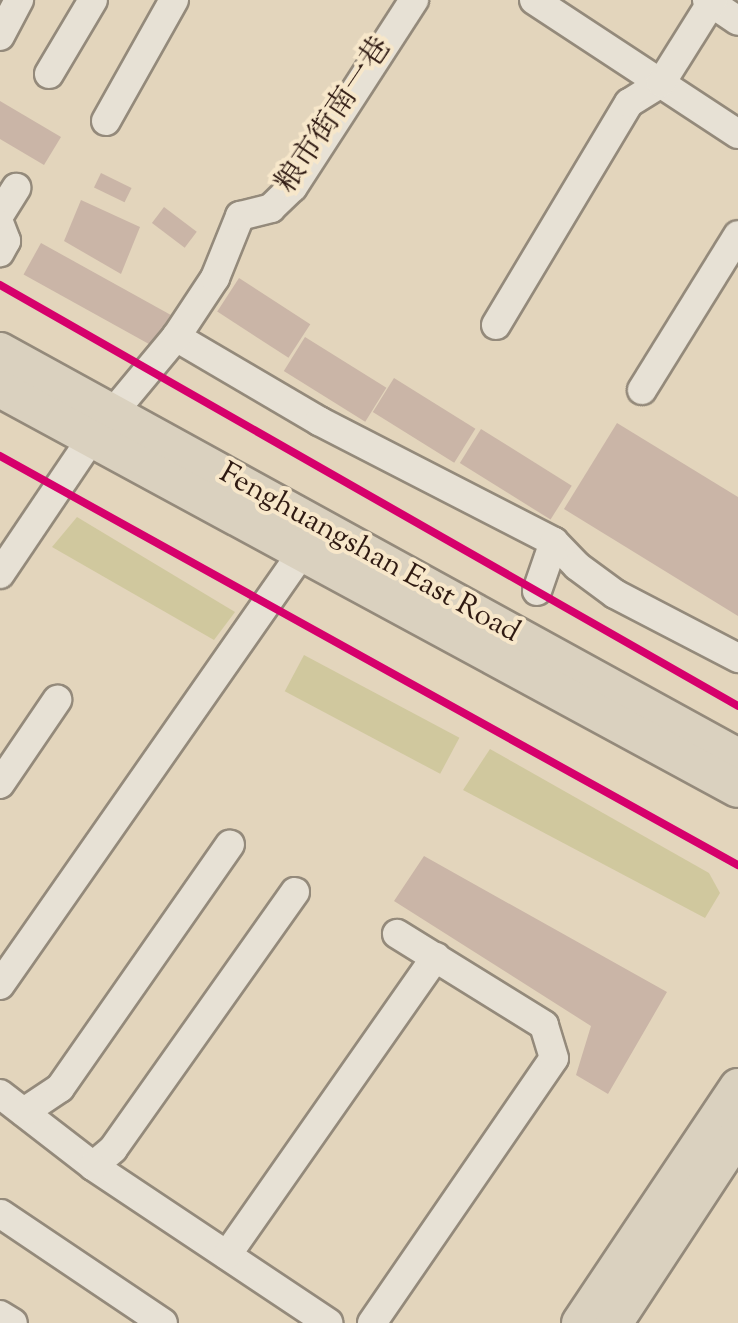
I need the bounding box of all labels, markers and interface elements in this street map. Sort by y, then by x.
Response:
street label: 粮市街南一巷 [270,31,400,201]
street label: Fenghuangshan East Road [213,456,525,652]

